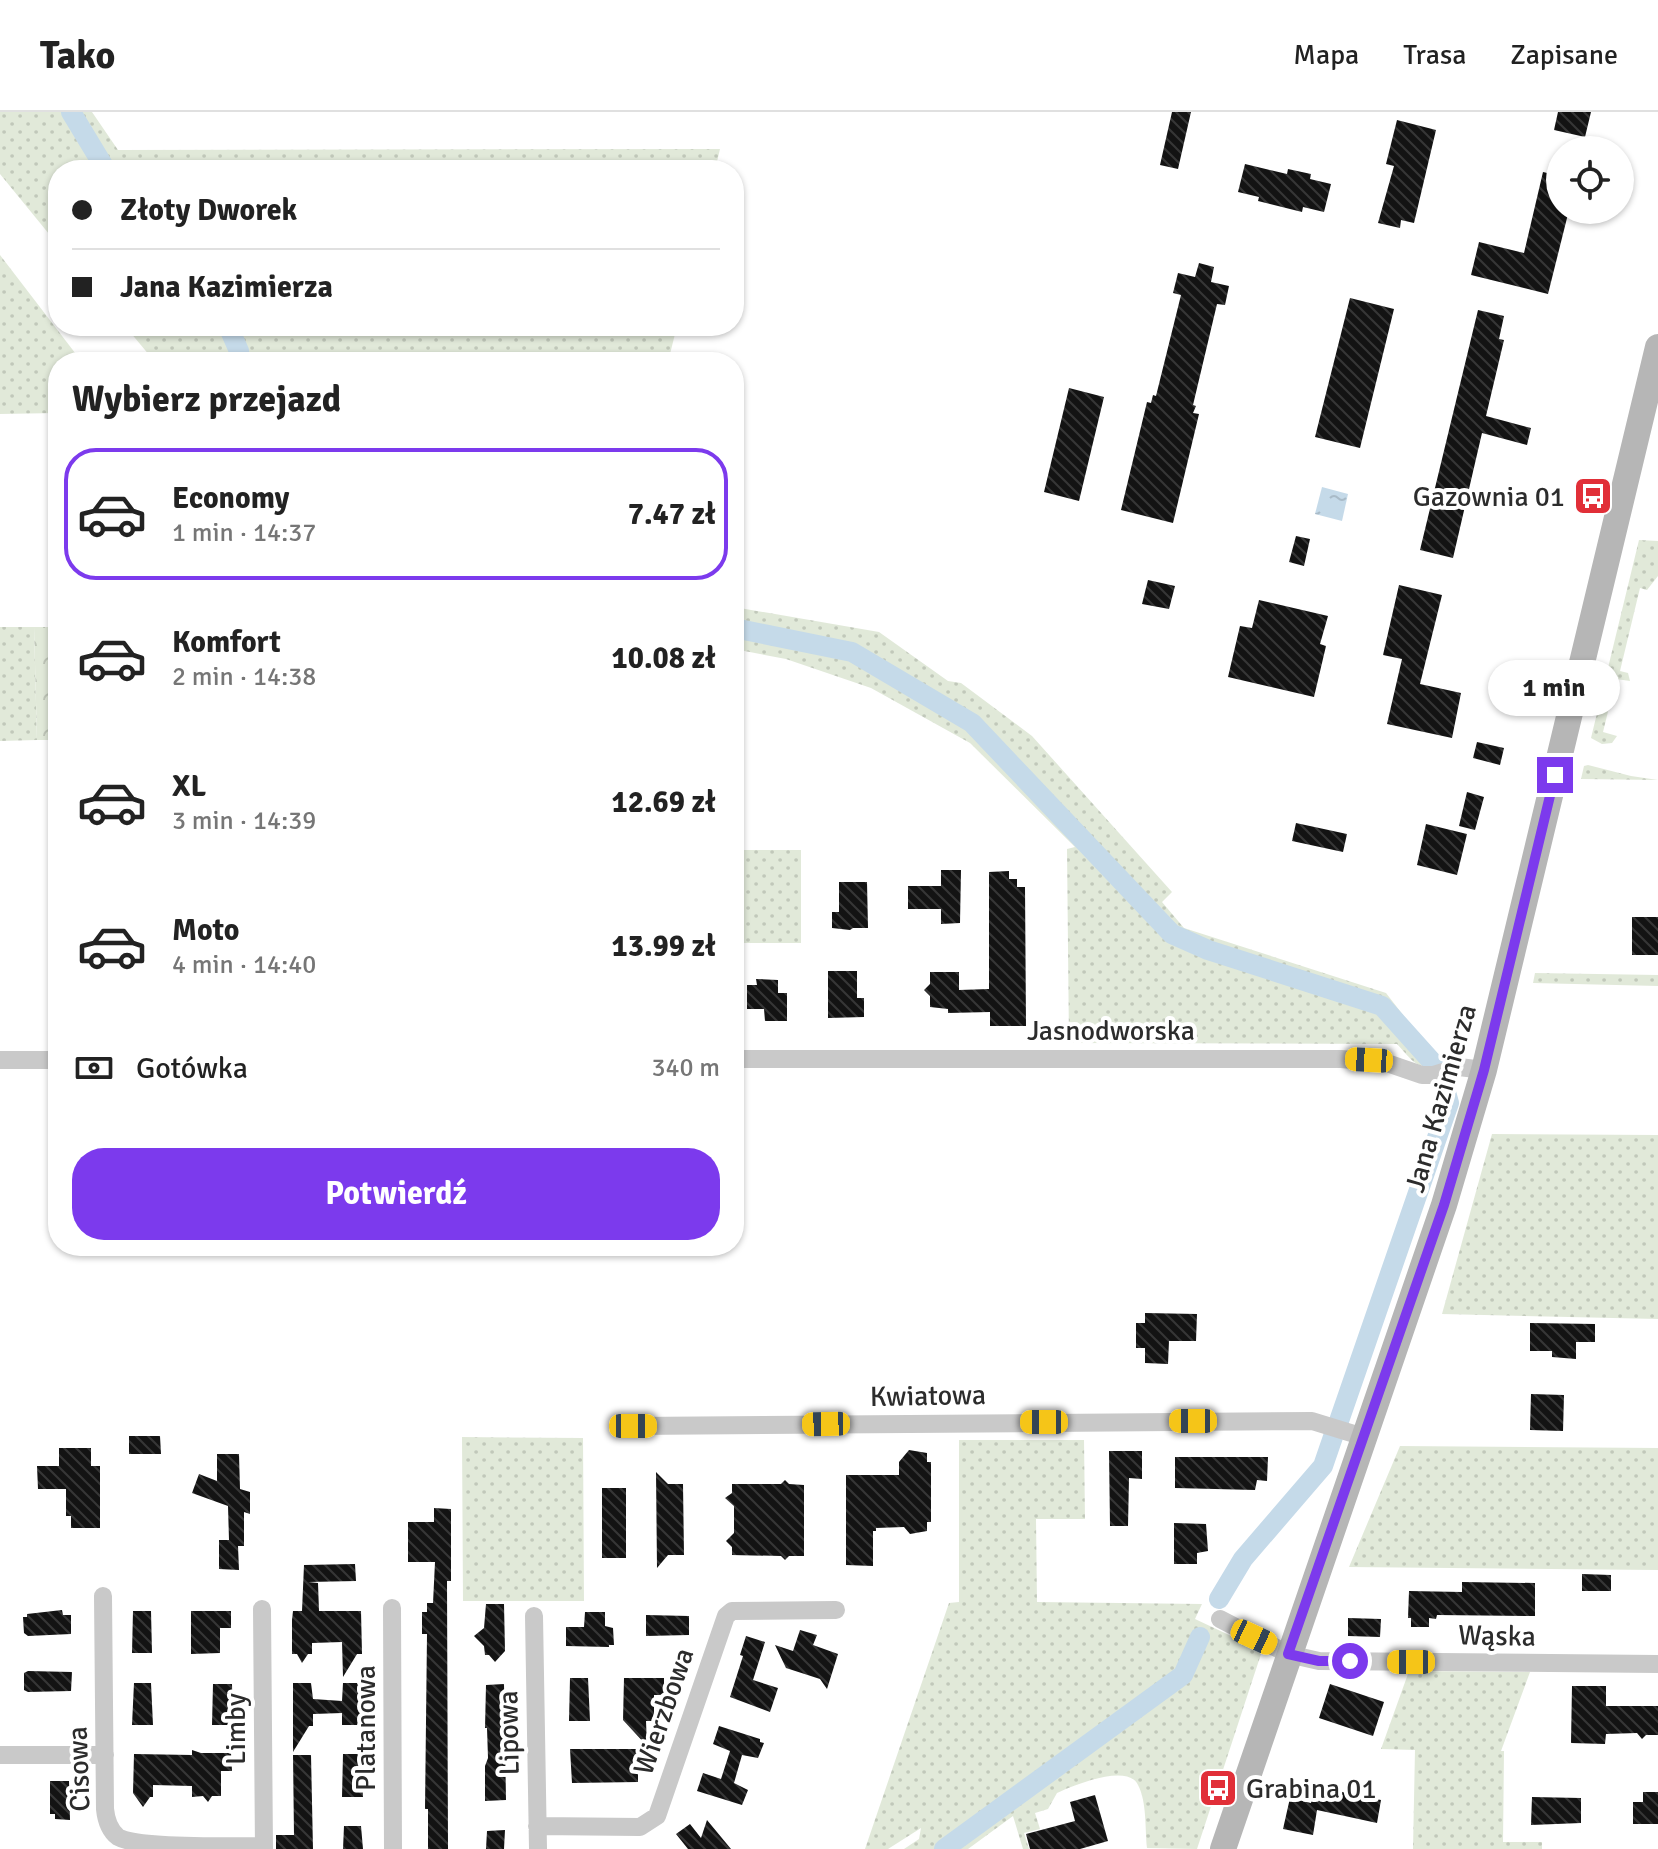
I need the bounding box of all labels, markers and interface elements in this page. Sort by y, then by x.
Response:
text: Tako [40,32,115,79]
text: Mapa [1293,38,1359,72]
text: Trasa [1403,38,1466,72]
text: Zapisane [1510,38,1618,72]
map controls [1546,136,1634,224]
button: locate [1546,136,1634,224]
text: Złoty Dworek [120,192,297,229]
text: Jana Kazimierza [120,269,333,306]
text: Wybierz przejazd [72,377,341,422]
bus stop icon: Gazownia 01 [1572,475,1614,517]
icon: car [76,478,148,550]
text: Economy [172,480,289,517]
place label: Gazownia 01 [1413,480,1565,514]
text: 7.47 zł [628,496,716,533]
text: 1 min · 14:37 [172,517,316,549]
icon: car [76,622,148,694]
text: Komfort [172,624,281,661]
text: 10.08 zł [612,640,716,677]
callout: 1 min [1489,659,1621,715]
text: 2 min · 14:38 [172,661,316,693]
text: 1 min [1523,672,1585,704]
route end [1537,757,1573,793]
icon: car [76,766,148,838]
text: XL [172,768,206,805]
text: 12.69 zł [612,784,716,821]
text: 3 min · 14:39 [172,805,316,837]
icon: car [76,910,148,982]
text: Moto [172,912,239,949]
text: 13.99 zł [612,928,716,965]
text: 4 min · 14:40 [172,949,316,981]
street label: Jana Kazimierza [1398,1000,1484,1196]
street label: Jasnodworska [1027,1014,1195,1048]
icon: cash [72,1046,116,1090]
car [1344,1047,1394,1073]
text: Gotówka [136,1050,248,1087]
text: 340 m [651,1052,720,1084]
button: Potwierdź [72,1148,720,1240]
street label: Kwiatowa [870,1378,986,1414]
car [1169,1409,1217,1433]
car [1020,1410,1068,1434]
car [802,1412,850,1436]
car [609,1414,657,1438]
car [1227,1616,1281,1658]
street label: Wąska [1458,1618,1536,1654]
route start [1332,1643,1368,1679]
street label: Wierzbowa [626,1644,701,1779]
car [1387,1650,1435,1674]
street label: Platanowa [349,1665,383,1791]
street label: Lipowa [491,1690,527,1776]
street label: Limby [219,1693,253,1765]
street label: Cisowa [61,1726,97,1812]
bus stop icon: Grabina 01 [1197,1767,1239,1809]
place label: Grabina 01 [1246,1772,1377,1806]

